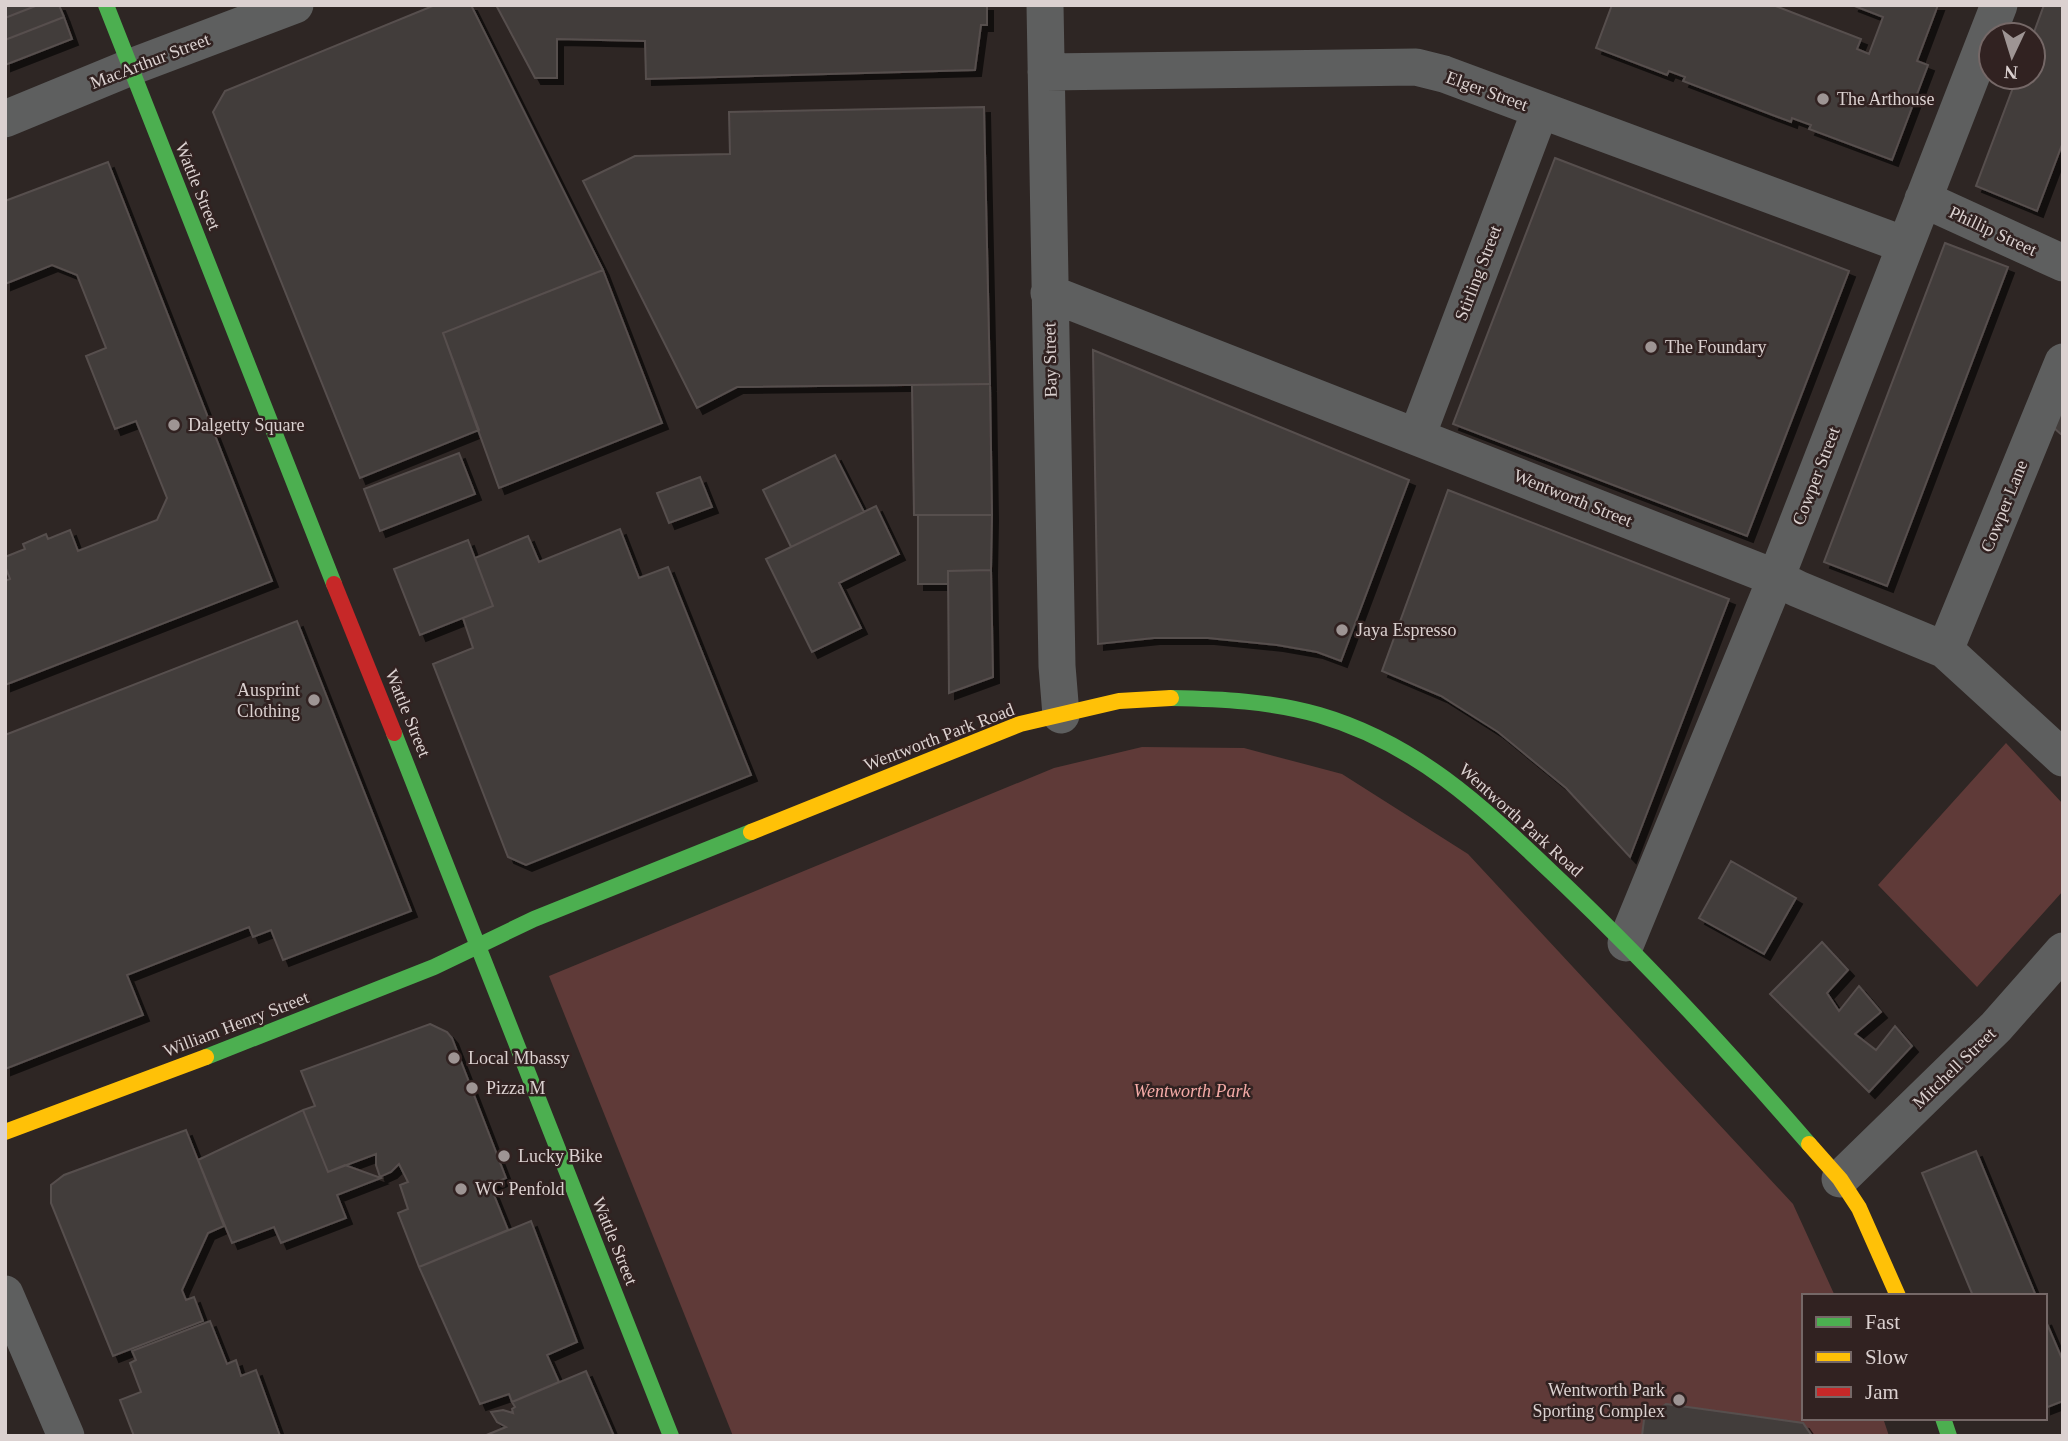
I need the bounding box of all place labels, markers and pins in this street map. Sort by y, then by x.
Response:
place label: The Arthouse [1837,89,1934,109]
marker: The Arthouse [1815,91,1831,107]
place label: The Foundary [1665,337,1766,357]
marker: The Foundary [1643,339,1659,355]
place label: Dalgetty Square [188,415,304,435]
marker: Dalgetty Square [166,417,182,433]
place label: Jaya Espresso [1356,620,1456,640]
marker: Jaya Espresso [1334,622,1350,638]
place label: Ausprint Clothing [237,680,300,721]
marker: Ausprint Clothing [306,692,322,708]
place label: Local Mbassy [468,1048,569,1068]
marker: Local Mbassy [446,1050,462,1066]
place label: Pizza M [486,1078,545,1098]
marker: Pizza M [464,1080,480,1096]
place label: Lucky Bike [518,1146,602,1166]
marker: Lucky Bike [496,1148,512,1164]
place label: WC Penfold [475,1179,565,1199]
marker: WC Penfold [453,1181,469,1197]
place label: Wentworth Park Sporting Complex [1532,1380,1665,1421]
marker: Wentworth Park Sporting Complex [1671,1392,1687,1408]

